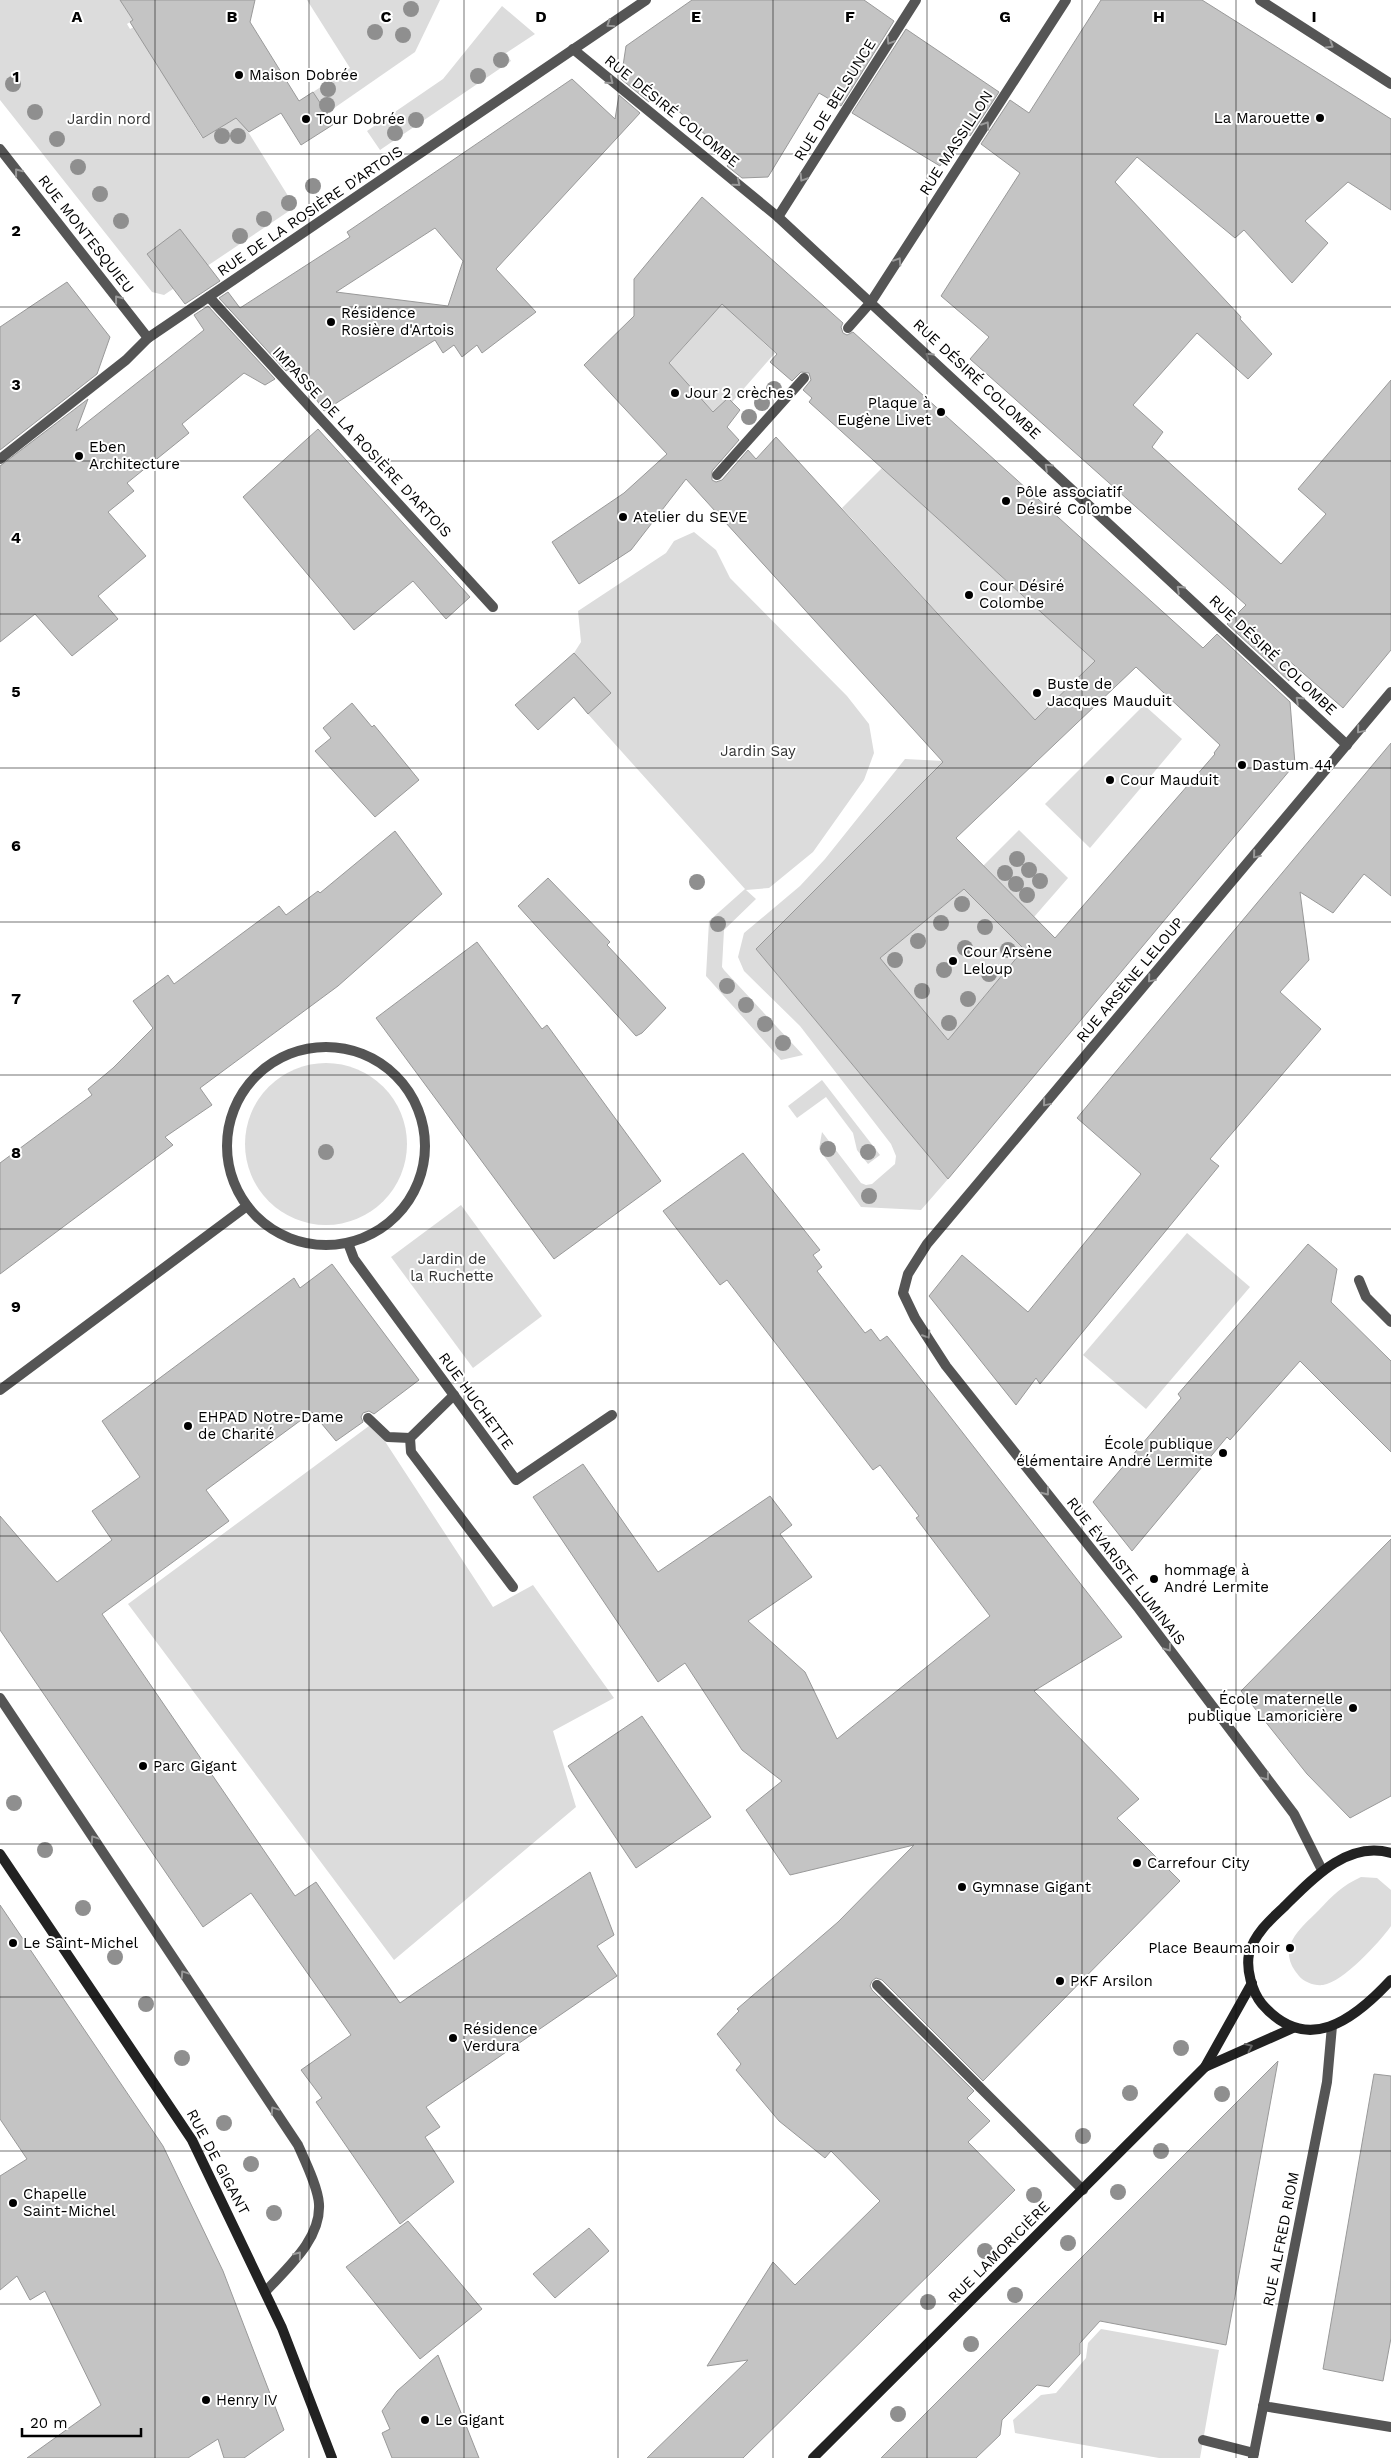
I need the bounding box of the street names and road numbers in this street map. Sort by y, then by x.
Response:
street label: RUE DE BELSUNCE [790,36,880,164]
street label: RUE DÉSIRÉ COLOMBE [601,51,743,171]
street label: RUE MASSILLON [915,87,997,199]
street label: RUE DE LA ROSIÈRE D'ARTOIS [214,142,406,280]
street label: RUE MONTESQUIEU [34,171,138,297]
street label: RUE DÉSIRÉ COLOMBE [909,315,1045,443]
street label: IMPASSE DE LA ROSIÈRE D'ARTOIS [269,343,455,541]
street label: RUE DÉSIRÉ COLOMBE [1205,591,1341,719]
street label: RUE ARSÈNE LELOUP [1072,914,1188,1046]
street label: RUE HUCHETTE [435,1349,517,1453]
street label: RUE ÉVARISTE LUMINAIS [1063,1494,1189,1648]
street label: RUE DE GIGANT [183,2106,253,2218]
street label: RUE ALFRED RIOM [1259,2170,1303,2308]
street label: RUE LAMORICIÈRE [944,2197,1054,2307]

